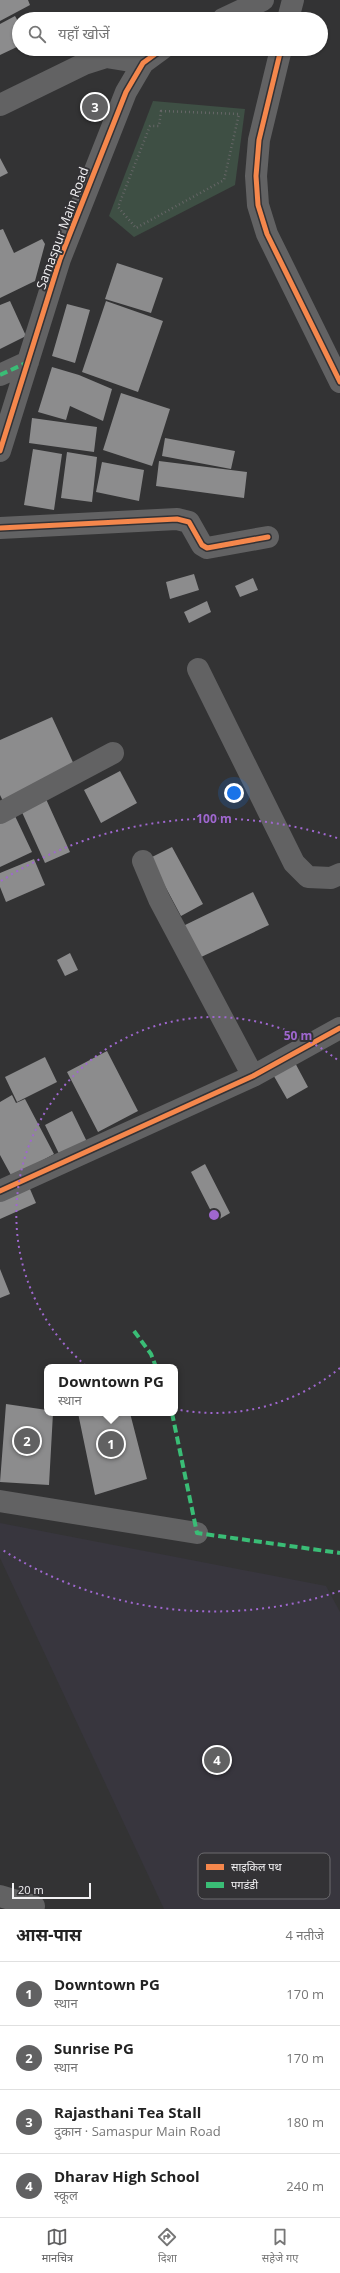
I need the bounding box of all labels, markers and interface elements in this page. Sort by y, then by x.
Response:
search box [12,12,328,56]
icon: search [26,23,48,45]
text: यहाँ खोजें [58,23,110,43]
pin: 3 [82,92,108,122]
street label: Samaspur Main Road [31,164,93,292]
your location [224,783,244,803]
text: 100 m [196,810,232,827]
text: 50 m [284,1027,312,1044]
centre of rings [207,1208,221,1222]
popup [44,1364,178,1416]
text: Downtown PG [58,1371,164,1391]
text: स्थान [58,1391,82,1409]
pin: 2 [14,1426,40,1456]
pin: 1 [98,1429,124,1459]
pin: 4 [204,1745,230,1775]
legend [198,1853,330,1899]
text: साइकिल पथ [231,1859,283,1874]
text: पगडंडी [231,1877,258,1892]
scale bar [12,1881,91,1900]
text: 20 m [18,1882,44,1897]
text: आस-पास [16,1923,82,1946]
text: 4 नतीजे [286,1926,324,1944]
text: Downtown PG [54,1974,160,1994]
text: 1 [25,1985,33,2003]
text: 170 m [286,1985,324,2003]
text: स्थान [54,1994,78,2012]
text: Sunrise PG [54,2038,134,2058]
text: 2 [25,2049,33,2067]
text: 170 m [286,2049,324,2067]
text: स्थान [54,2058,78,2076]
text: Rajasthani Tea Stall [54,2102,201,2122]
text: 3 [25,2113,33,2131]
text: 180 m [286,2113,324,2131]
text: दुकान · Samaspur Main Road [54,2122,221,2140]
text: Dharav High School [54,2166,200,2186]
text: 4 [25,2177,33,2195]
text: 240 m [286,2177,324,2195]
text: स्कूल [54,2186,78,2204]
tab: मानचित्र [42,2226,73,2266]
tab: दिशा [156,2226,178,2266]
tab: सहेजे गए [262,2226,298,2266]

